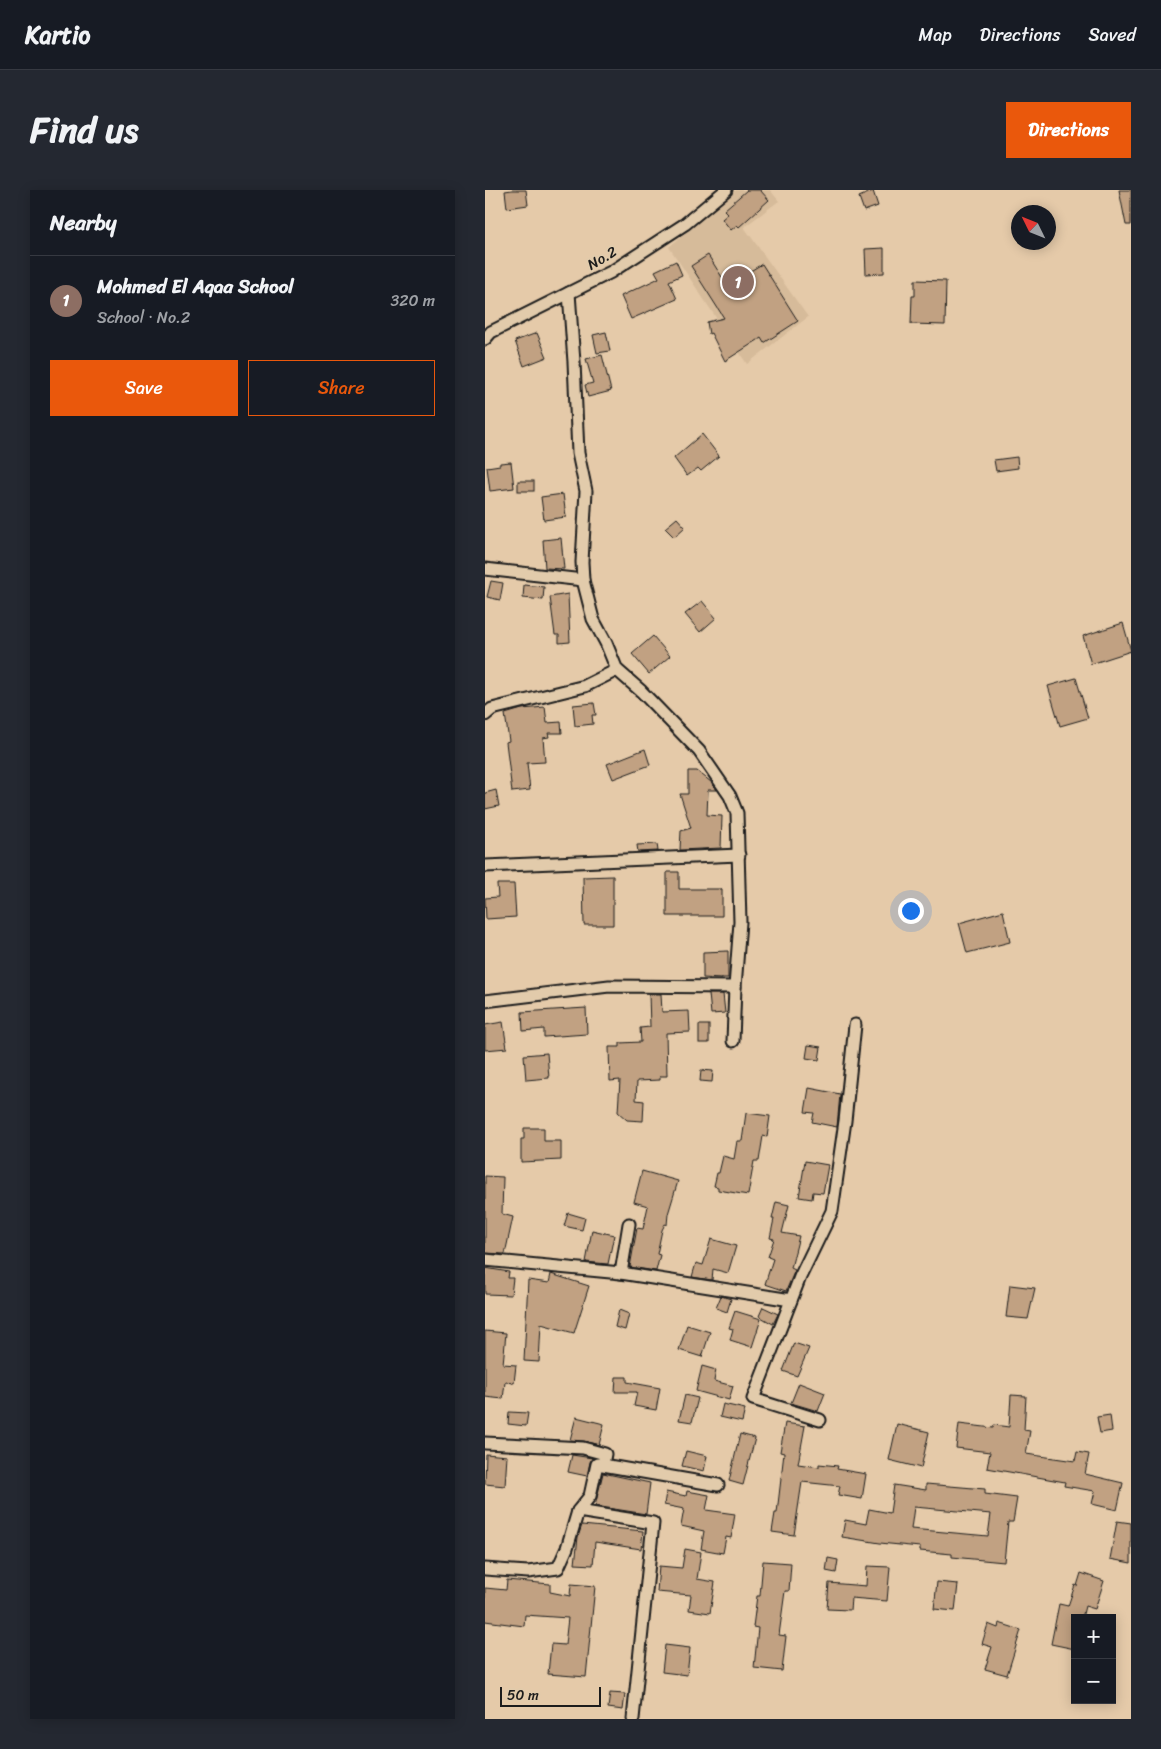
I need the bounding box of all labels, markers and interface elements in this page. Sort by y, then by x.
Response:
text: Kartio [25,14,90,56]
text: Map [919,19,952,51]
text: Directions [980,19,1061,51]
text: Saved [1089,19,1136,51]
text: Find us [30,99,138,161]
button: Directions [1006,102,1131,158]
text: Nearby [50,204,116,242]
north arrow [1011,205,1056,250]
street label: No.2 [582,239,622,277]
pin: 1 [722,263,754,301]
text: Mohmed El Aqaa School [97,270,294,303]
text: 1 [63,286,69,315]
text: 320 m [390,286,435,315]
text: School · No.2 [97,303,190,332]
button: Save [50,360,238,416]
button: Share [248,360,435,416]
your location [898,898,924,924]
map controls [1071,1614,1116,1704]
button: + [1071,1614,1116,1659]
button: − [1071,1659,1116,1704]
text: 50 m [507,1683,539,1708]
scale bar [500,1684,601,1707]

